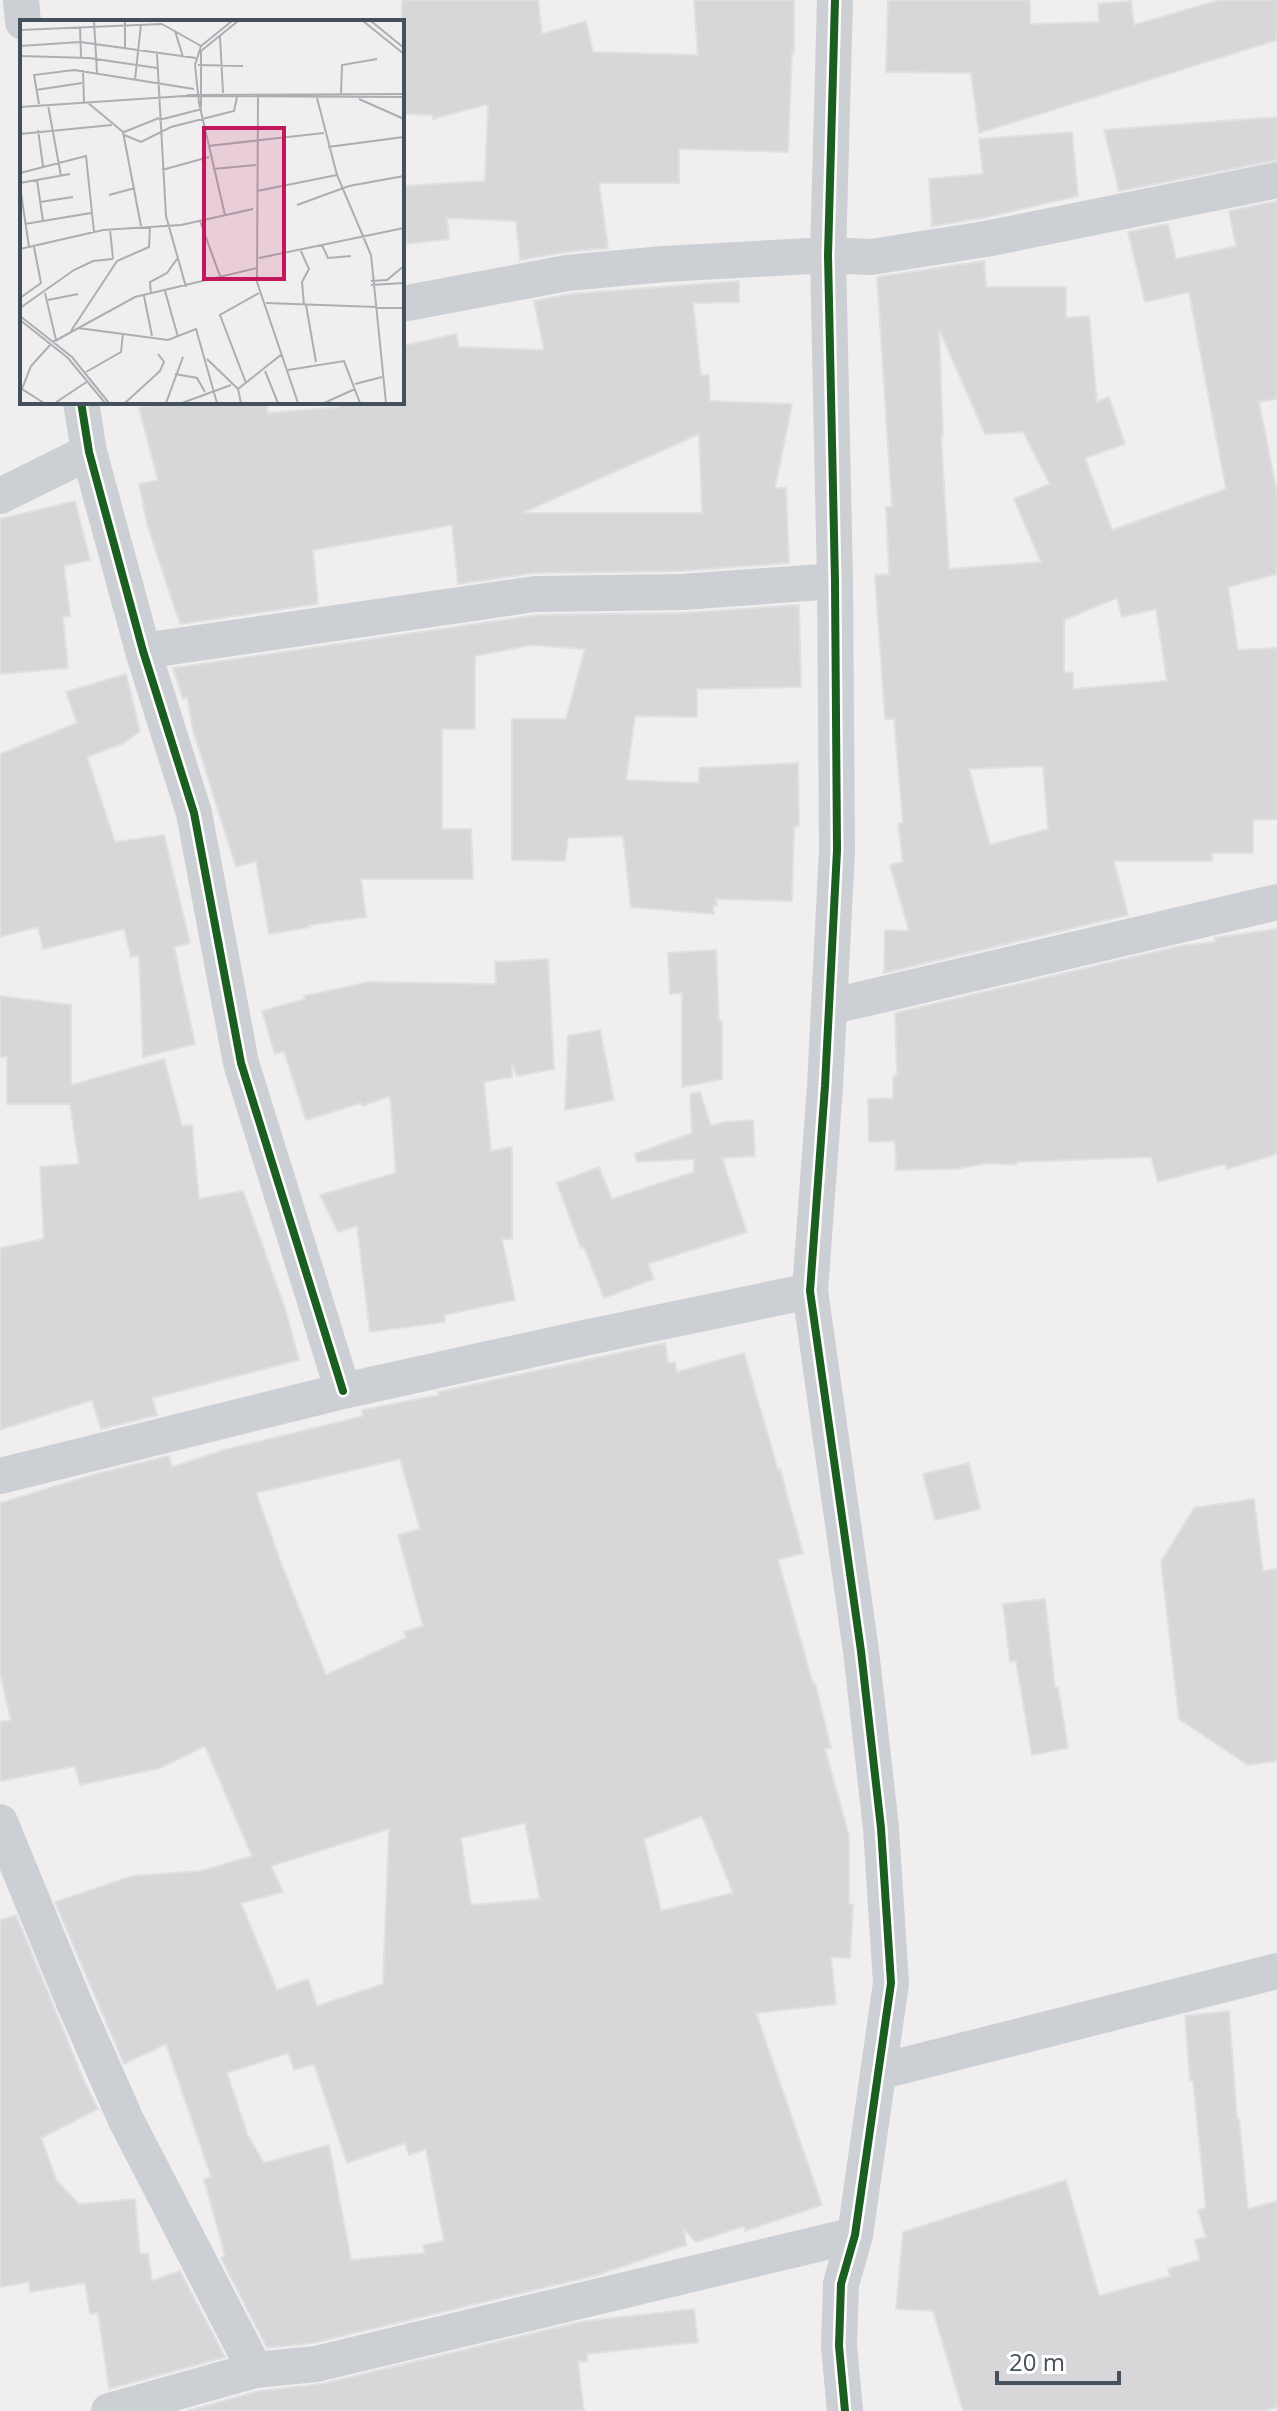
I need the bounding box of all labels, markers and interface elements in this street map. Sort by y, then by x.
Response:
inset map [20,20,404,404]
scale bar [997,2335,1119,2385]
text: 20 m [1009,2345,1065,2378]

